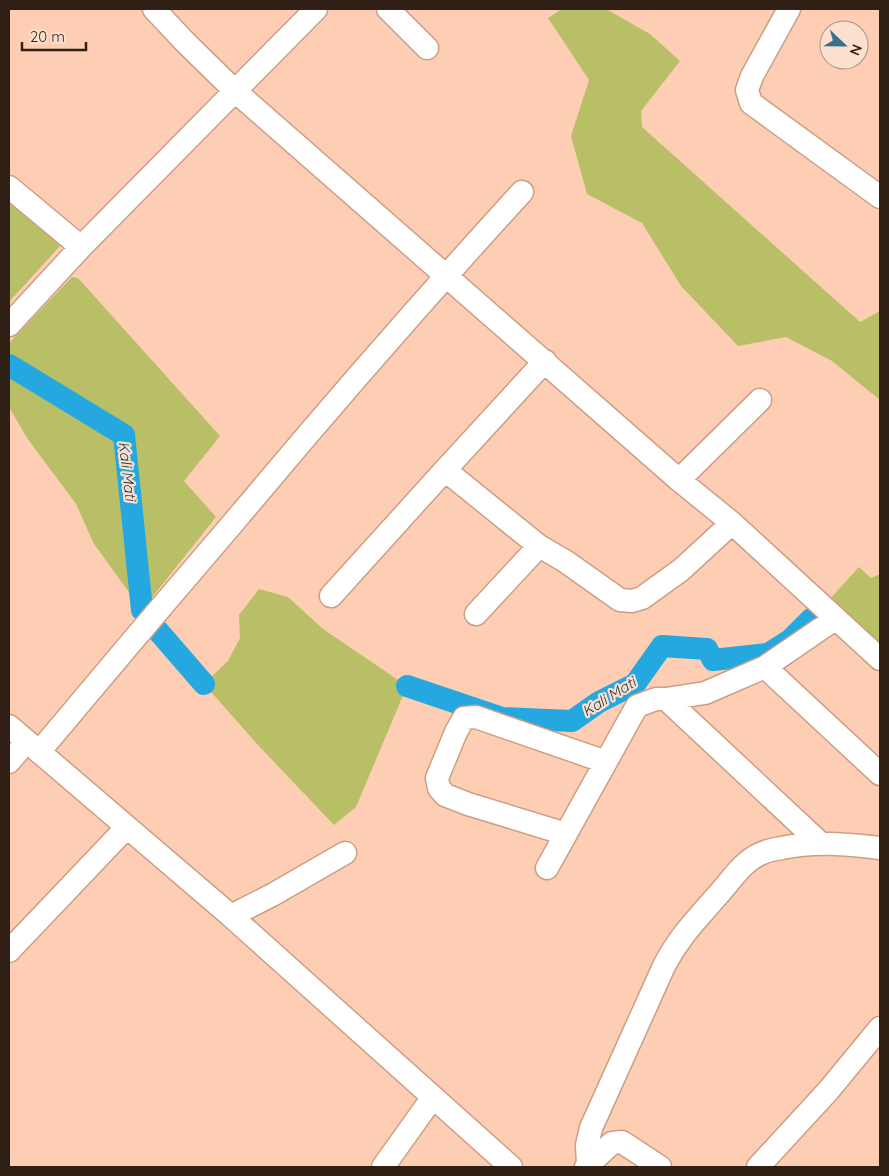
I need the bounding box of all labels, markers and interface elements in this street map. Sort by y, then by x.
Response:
scale bar [22,20,86,52]
north arrow [819,20,869,70]
text: 20 m [30,27,65,46]
text: N [846,42,866,58]
water label: Kali Mati [114,440,141,504]
water label: Kali Mati [578,672,641,720]

